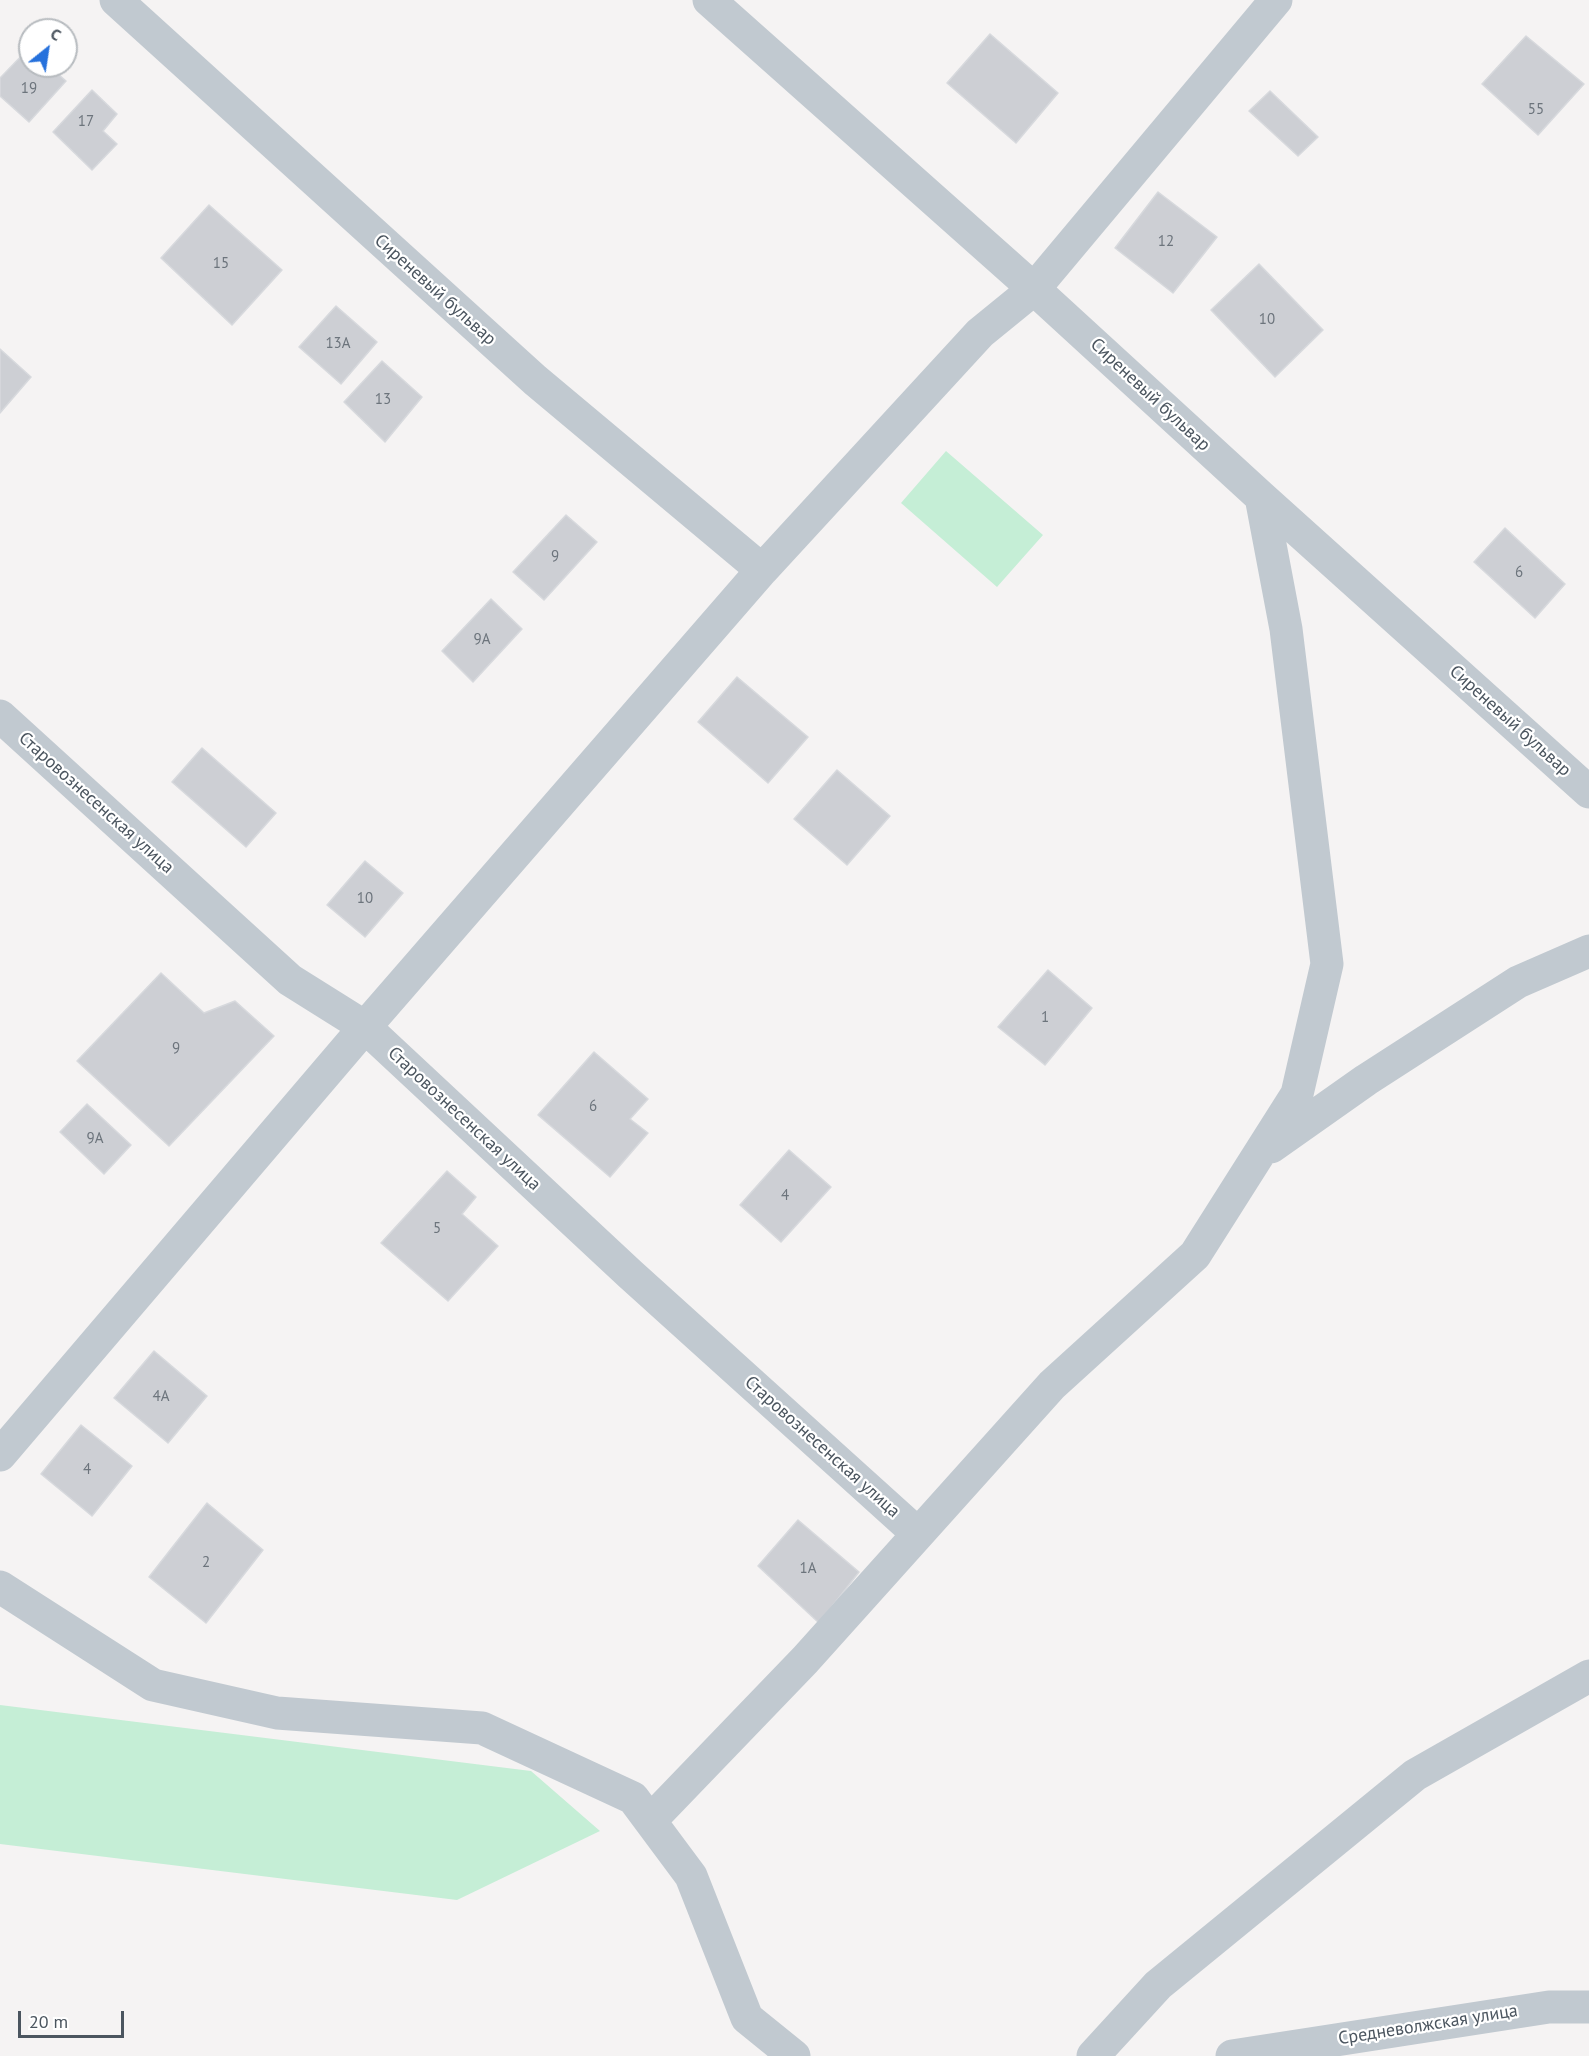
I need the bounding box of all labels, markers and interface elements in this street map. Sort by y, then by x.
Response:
north arrow [18,18,78,78]
text: С [47,23,65,45]
house number: 19 [21,80,37,98]
house number: 55 [1528,101,1544,119]
house number: 17 [78,113,94,131]
street label: Сиреневый бульвар [370,230,500,350]
house number: 12 [1158,233,1174,251]
house number: 15 [213,255,229,273]
house number: 10 [1259,311,1275,329]
street label: Сиреневый бульвар [1086,334,1214,456]
house number: 13А [325,335,351,353]
house number: 13 [375,391,391,409]
house number: 9 [551,548,559,566]
house number: 6 [1515,564,1523,582]
house number: 9А [474,631,490,649]
street label: Сиреневый бульвар [1445,661,1575,781]
street label: Старовознесенская улица [14,728,178,878]
house number: 10 [357,890,373,908]
house number: 1 [1041,1009,1049,1027]
house number: 9 [172,1040,180,1058]
street label: Старовознесенская улица [383,1042,545,1196]
house number: 6 [589,1098,597,1116]
house number: 9А [87,1130,103,1148]
house number: 4 [781,1187,789,1205]
house number: 5 [433,1220,441,1238]
street label: Старовознесенская улица [740,1372,904,1522]
house number: 4А [153,1388,169,1406]
house number: 4 [83,1461,91,1479]
house number: 2 [202,1554,210,1572]
house number: 1А [800,1560,816,1578]
scale bar [21,1999,128,2037]
street label: Средневолжская улица [1337,2000,1519,2050]
text: 20 m [29,2010,68,2033]

